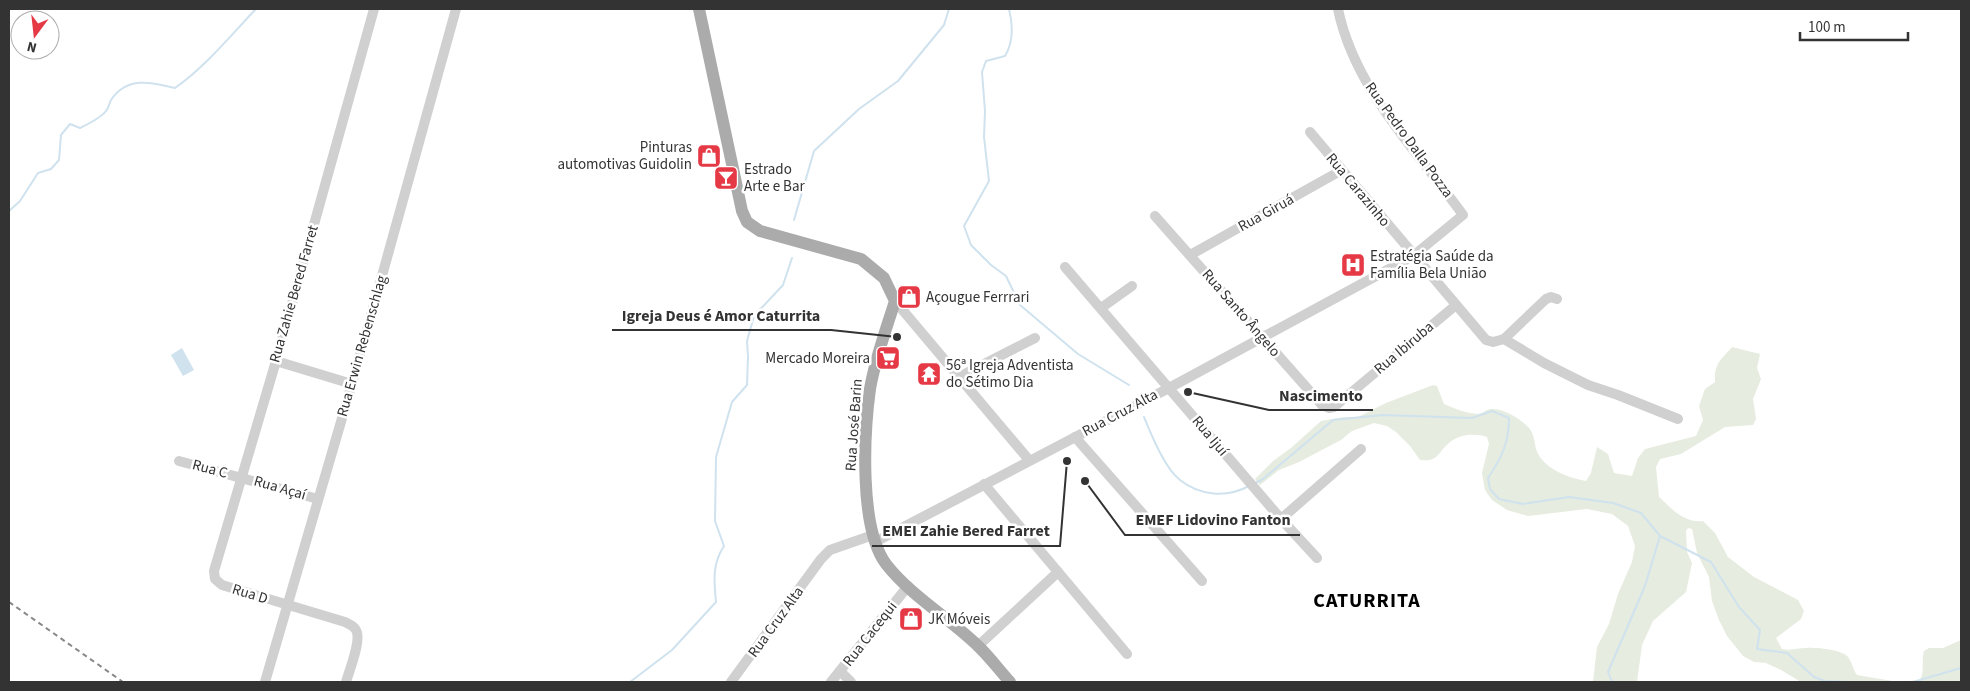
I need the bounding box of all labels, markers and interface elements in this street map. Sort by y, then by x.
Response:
north arrow [10,10,60,60]
scale bar [1800,10,1908,42]
text: 100 m [1808,17,1846,38]
text: N [25,36,39,57]
street label: Rua Pedro Dalla Pozza [1360,78,1458,202]
place label: Pinturas automotivas Guidolin [557,137,692,175]
shop icon: Pinturas automotivas Guidolin [696,143,722,169]
street label: Rua Carazinho [1321,149,1395,231]
place label: Estrado Arte e Bar [744,159,805,197]
bar icon: Estrado Arte e Bar [713,165,739,191]
street label: Rua Giruá [1234,189,1298,237]
street label: Rua Zahie Bered Farret [264,223,324,365]
place label: Estratégia Saúde da Família Bela União [1370,246,1494,284]
hospital icon: Estratégia Saúde da Família Bela União [1340,252,1366,278]
street label: Rua Santo Ângelo [1197,265,1285,361]
street label: Rua Erwin Rebenschlag [332,272,392,419]
shop icon: Açougue Ferrrari [896,284,922,310]
place label: Açougue Ferrrari [926,287,1029,308]
callout: Igreja Deus é Amor Caturrita [612,299,831,330]
text: Igreja Deus é Amor Caturrita [622,305,820,327]
street label: Rua Ibiruba [1370,317,1438,379]
supermarket icon: Mercado Moreira [875,345,901,371]
place label: Mercado Moreira [765,348,870,369]
place label: 56ª Igreja Adventista do Sétimo Dia [946,355,1073,393]
temple icon: 56ª Igreja Adventista do Sétimo Dia [916,361,942,387]
street label: Rua José Barin [840,378,868,472]
callout: Nascimento [1269,379,1373,410]
street label: Rua Cruz Alta [1078,384,1162,442]
text: Nascimento [1279,385,1363,407]
street label: Rua Ijuí [1187,411,1234,462]
street label: Rua C [190,454,230,484]
street label: Rua Açaí [251,471,310,506]
callout: EMEF Lidovino Fanton [1125,504,1300,535]
text: EMEF Lidovino Fanton [1135,509,1291,531]
callout: EMEI Zahie Bered Farret [872,515,1060,546]
text: EMEI Zahie Bered Farret [882,520,1050,542]
street label: Rua D [229,579,271,609]
street label: Rua Cruz Alta [743,582,809,662]
district label: CATURRITA [1313,587,1421,615]
street label: Rua Cacequi [838,597,902,671]
shop icon: JK Móveis [898,606,924,632]
place label: JK Móveis [928,609,990,630]

